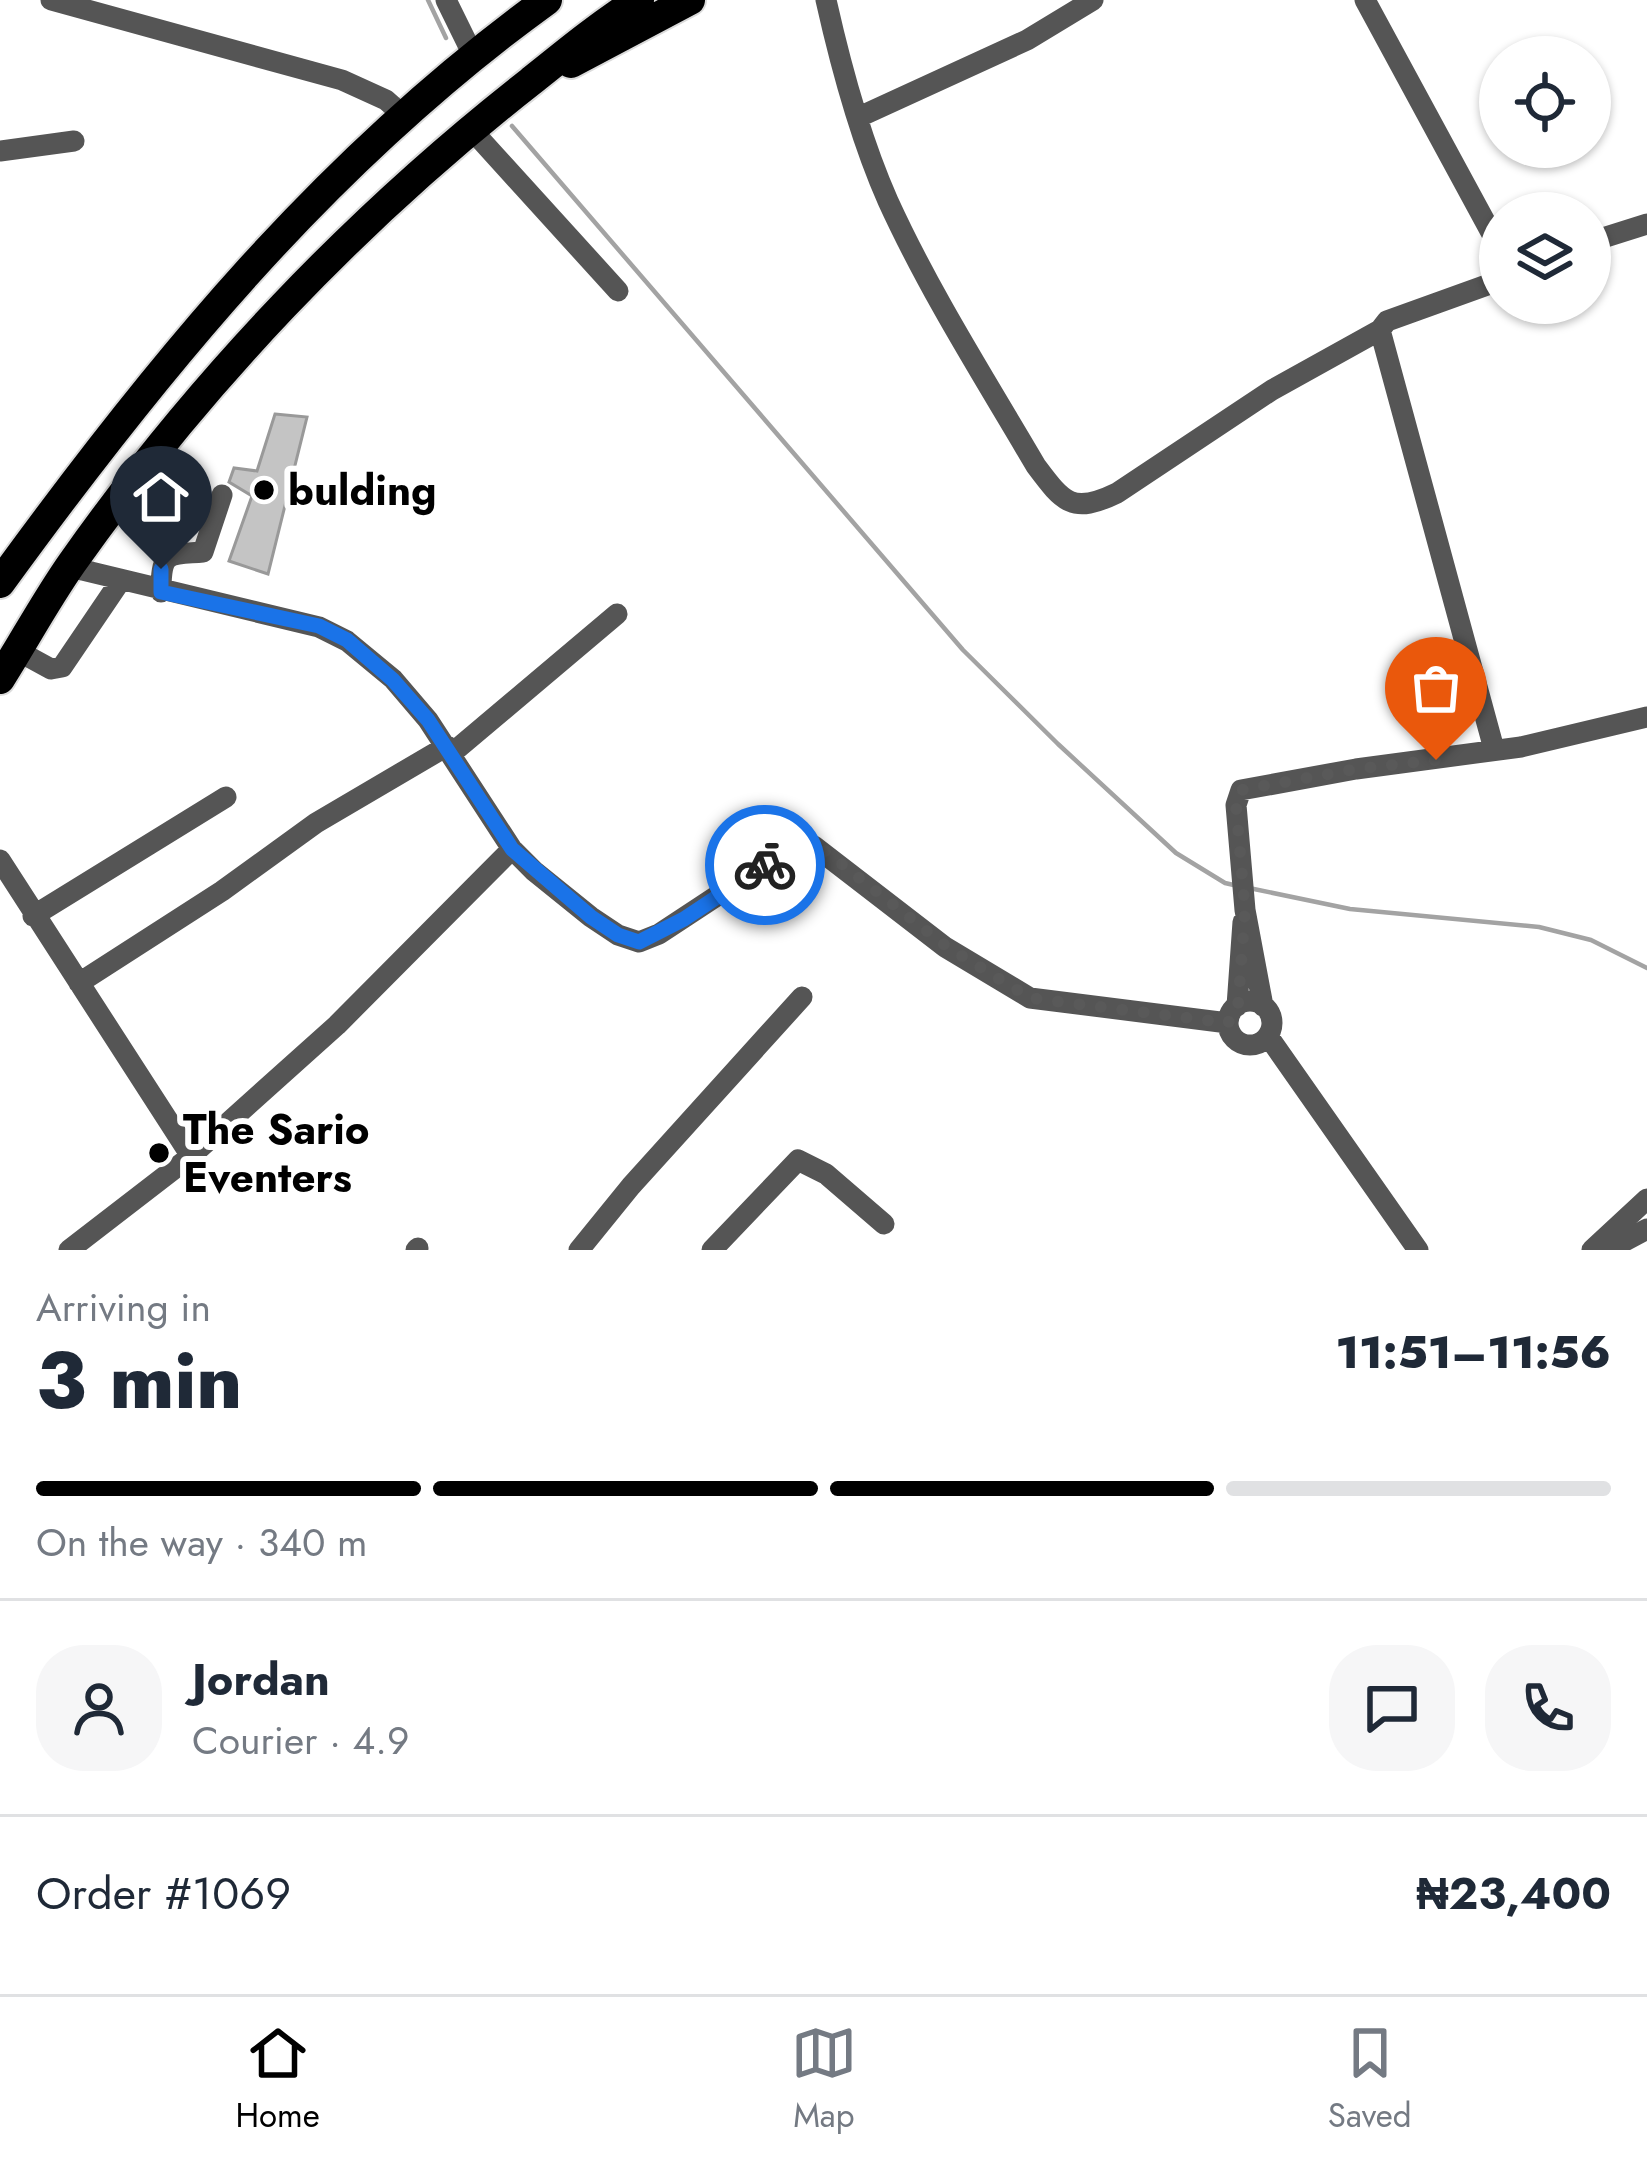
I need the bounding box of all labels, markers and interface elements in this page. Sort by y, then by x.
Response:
map controls [1479,36,1611,324]
button: locate [1479,36,1611,168]
button: layers [1479,192,1611,324]
pin [110,446,212,569]
place label: bulding [288,460,437,521]
icon: home [128,464,194,530]
marker: bulding [251,477,277,503]
pin [1385,637,1487,760]
icon: bag [1403,655,1469,721]
courier [705,805,825,925]
icon: bike [732,832,798,898]
place label: The Sario Eventers [183,1099,370,1208]
marker: The Sario Eventers [146,1140,172,1166]
text: Arriving in [36,1279,211,1336]
text: 11:51–11:56 [1335,1320,1611,1385]
text: 3 min [36,1325,242,1437]
text: On the way · 340 m [36,1514,368,1571]
button: person [36,1645,162,1771]
button: chat [1329,1645,1455,1771]
button: phone [1485,1645,1611,1771]
text: Jordan [192,1647,330,1712]
text: Courier · 4.9 [192,1712,409,1769]
text: Order #1069 [36,1861,291,1926]
text: ₦23,400 [1416,1861,1611,1926]
tab: Home [236,2020,320,2139]
tab: Map [791,2020,857,2139]
tab: Saved [1328,2020,1411,2139]

